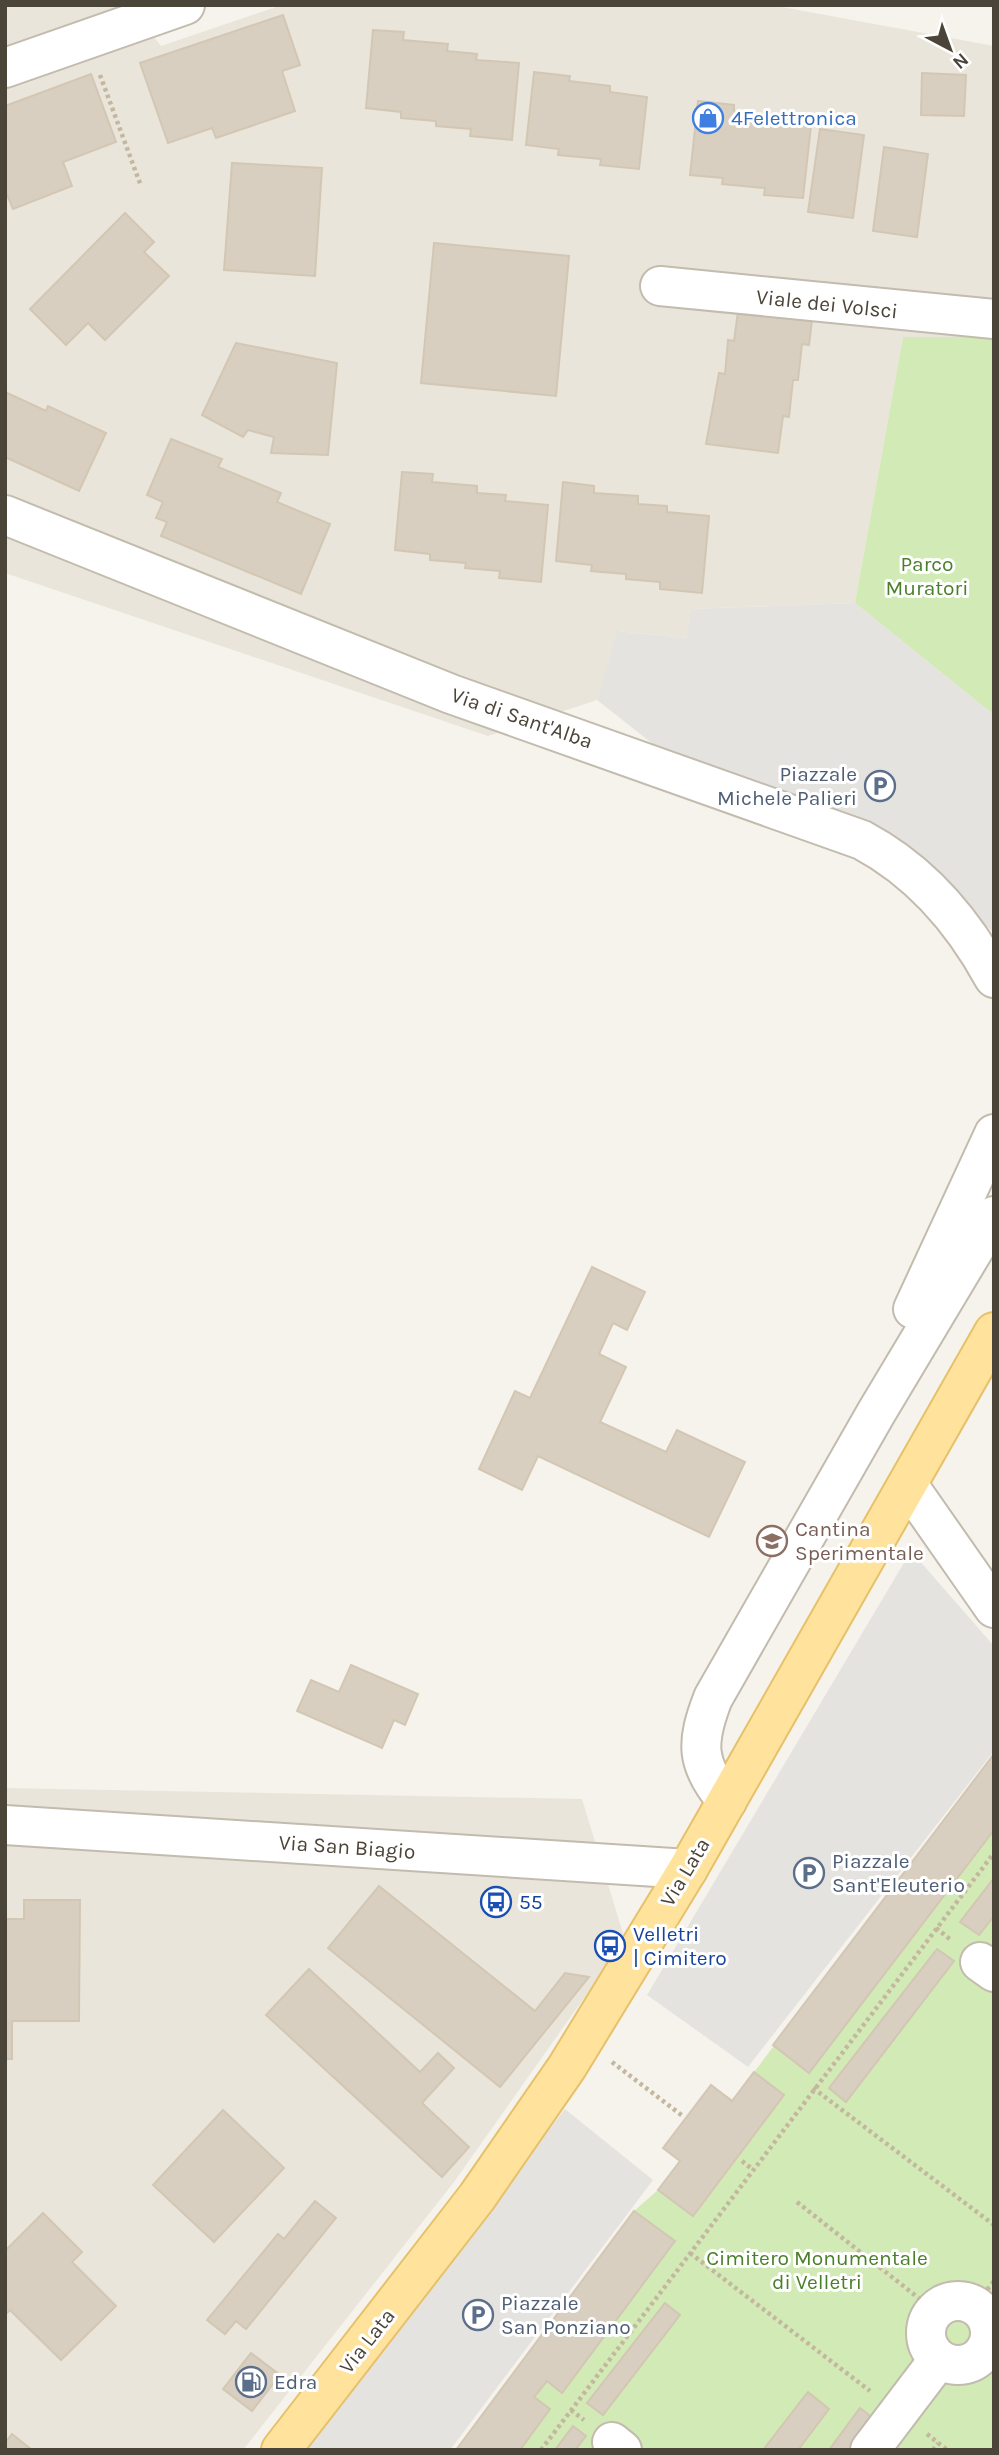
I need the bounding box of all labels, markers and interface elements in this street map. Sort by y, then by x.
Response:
north arrow [915,14,985,84]
text: N [948,48,973,74]
shop icon: 4Felettronica [691,101,725,135]
place label: 4Felettronica [731,106,857,130]
street label: Viale dei Volsci [755,285,899,323]
park label: Parco Muratori [886,552,968,600]
street label: Via di Sant'Alba [448,683,596,753]
place label: Piazzale Michele Palieri [717,762,857,810]
parking icon: Piazzale Michele Palieri [863,769,897,803]
place label: Cantina Sperimentale [795,1517,924,1565]
school or university icon: Cantina Sperimentale [755,1524,789,1558]
street label: Via San Biagio [278,1830,416,1864]
street label: Via Lata [655,1833,715,1911]
place label: Piazzale Sant'Eleuterio [832,1849,965,1897]
parking icon: Piazzale Sant'Eleuterio [792,1856,826,1890]
bus stop icon: 55 [479,1885,513,1919]
place label: 55 [519,1890,543,1914]
place label: Velletri | Cimitero [633,1922,727,1970]
bus stop icon: Velletri | Cimitero [593,1929,627,1963]
park label: Cimitero Monumentale di Velletri [706,2246,928,2294]
place label: Piazzale San Ponziano [501,2291,631,2339]
parking icon: Piazzale San Ponziano [461,2298,495,2332]
street label: Via Lata [334,2304,400,2378]
fuel station icon: Edra [234,2365,268,2399]
place label: Edra [274,2370,317,2394]

